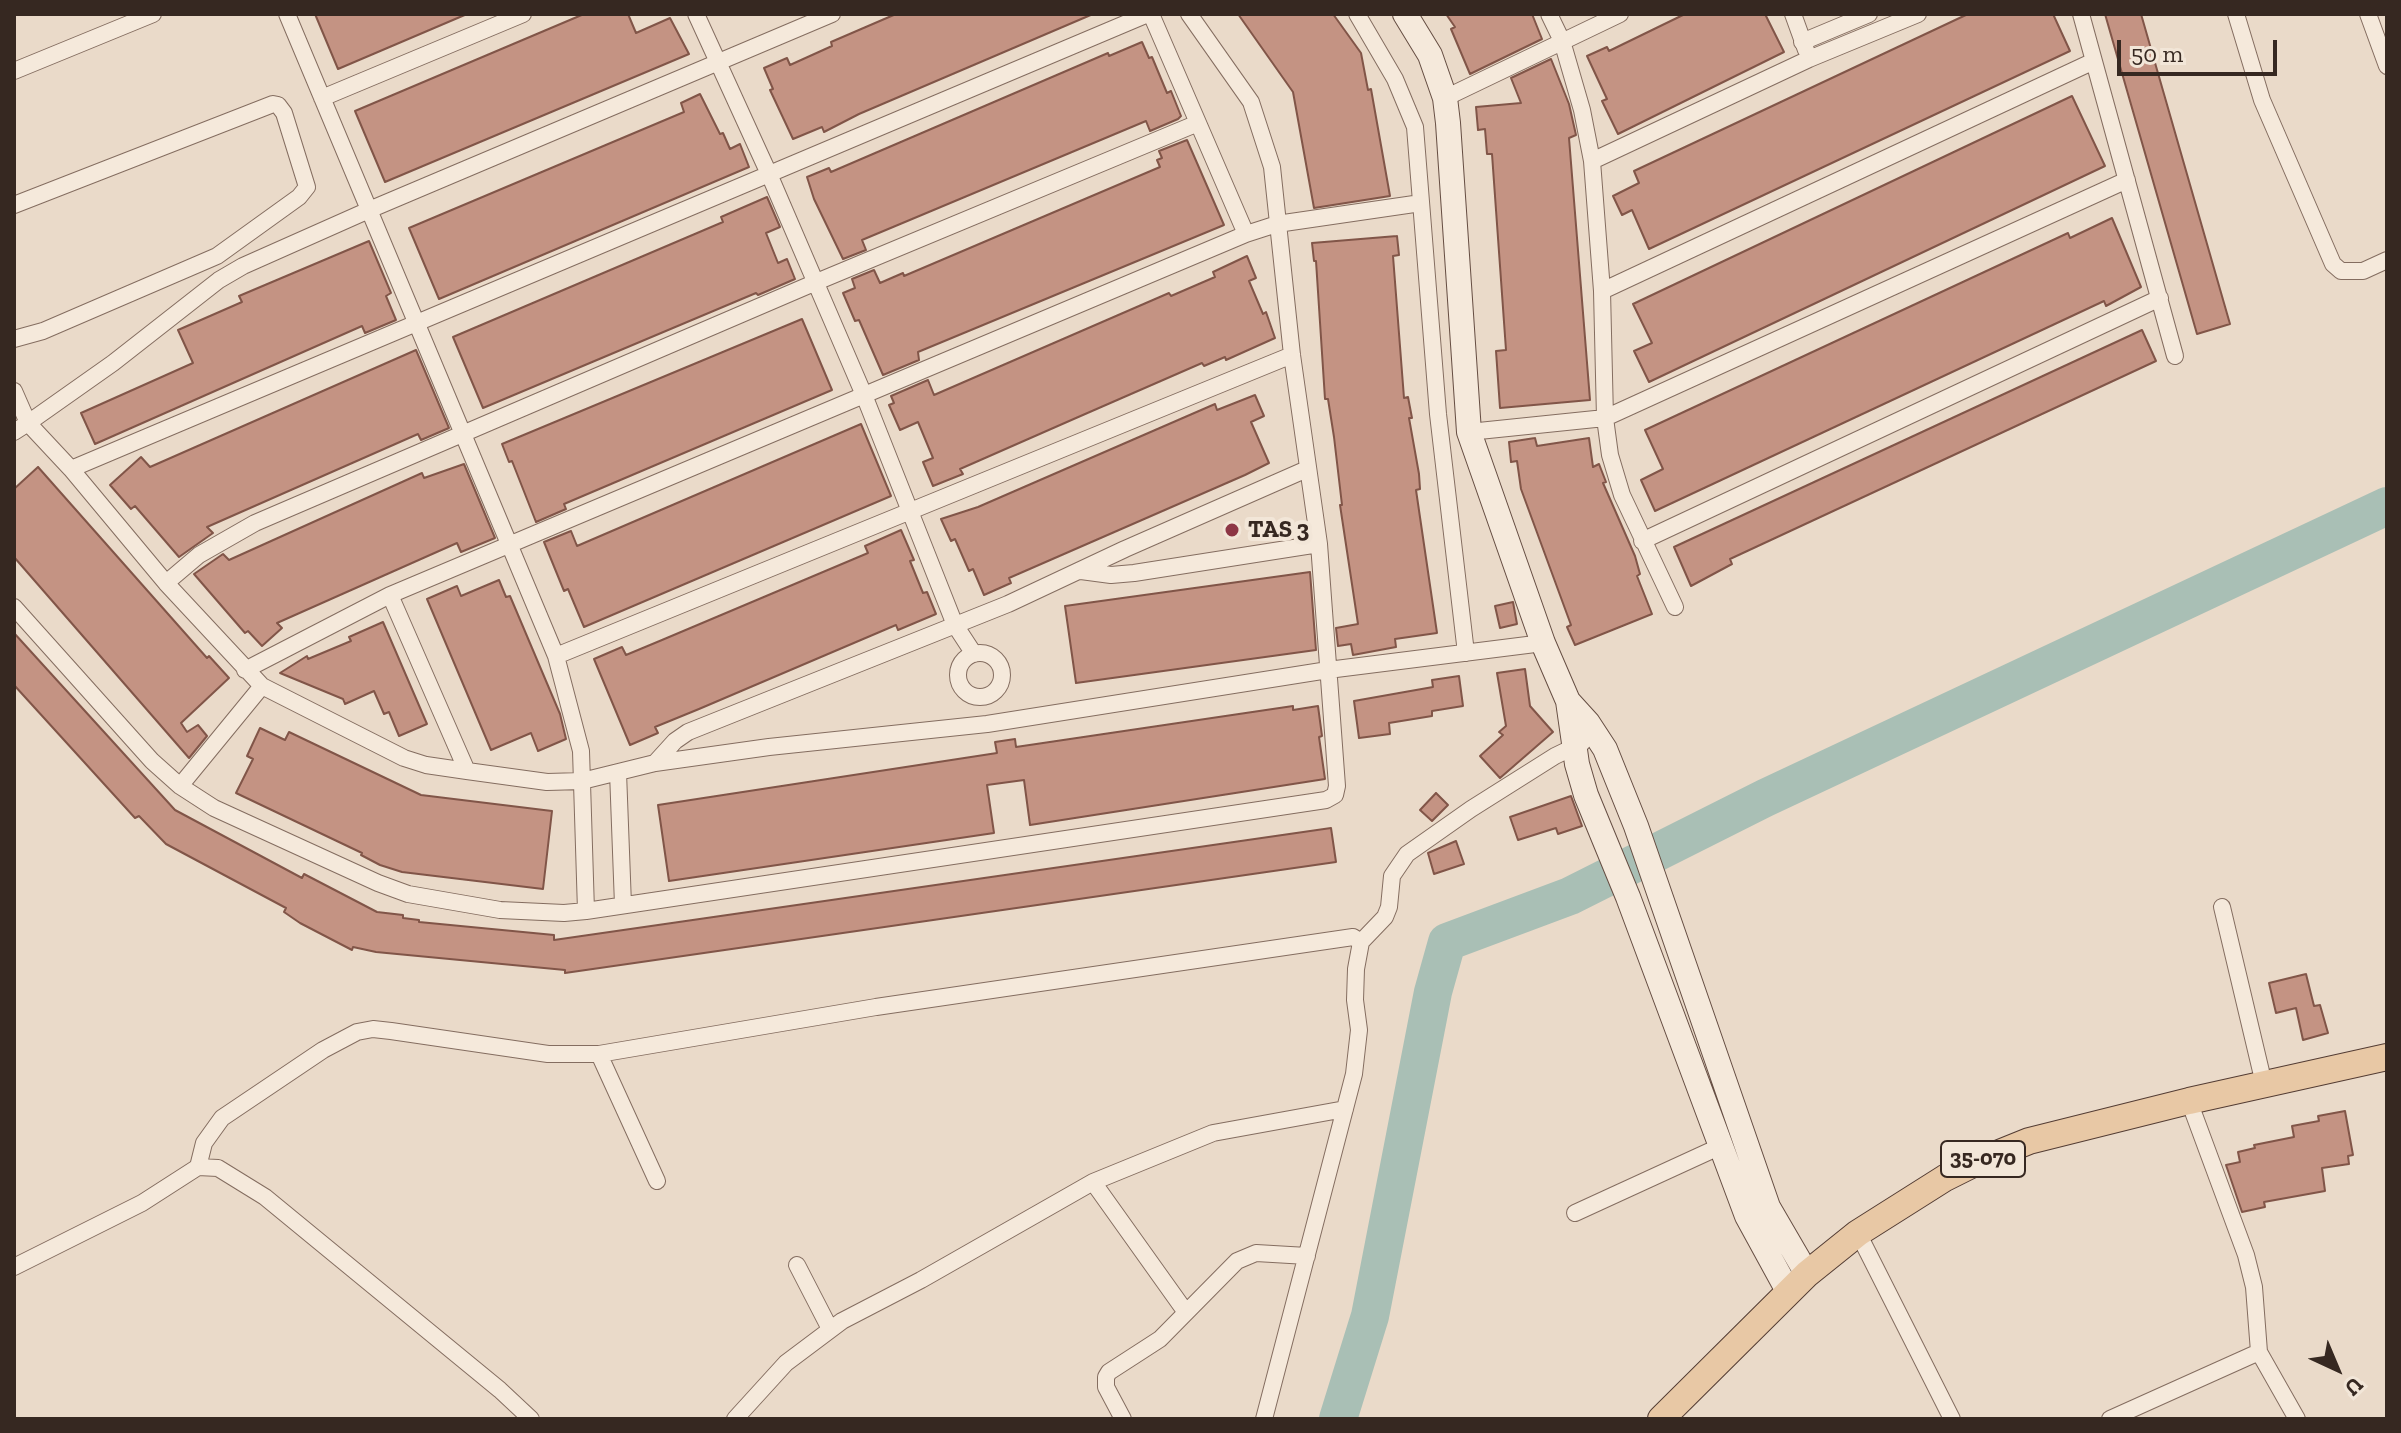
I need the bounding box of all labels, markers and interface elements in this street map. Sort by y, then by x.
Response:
scale bar [2121,24,2281,74]
text: 50 m [2131,39,2183,68]
place label: TAS 3 [1248,516,1309,544]
marker: TAS 3 [1223,521,1241,539]
road number: 35-070 [1941,1141,2025,1177]
north arrow [2297,1329,2377,1409]
text: U [2339,1371,2369,1402]

